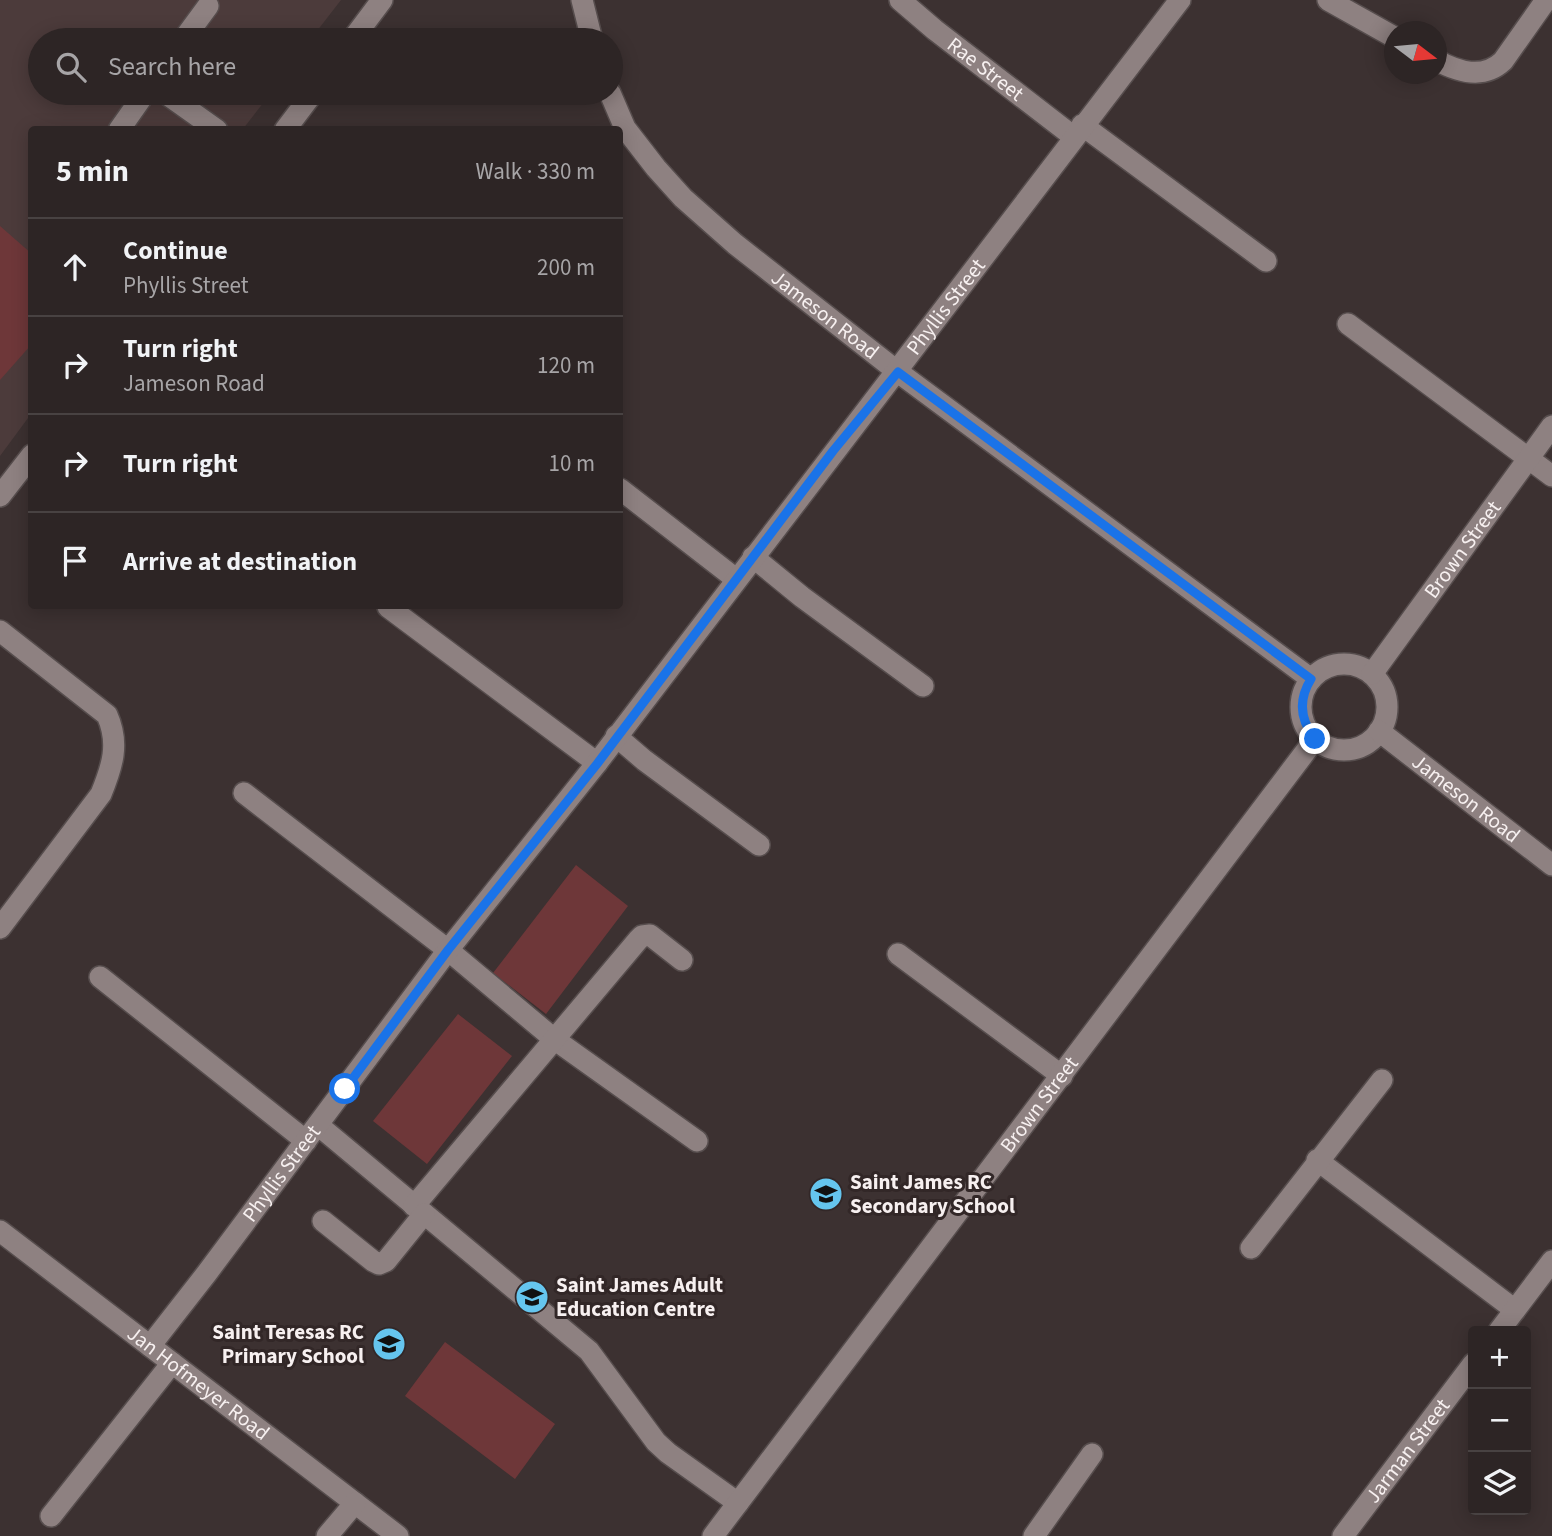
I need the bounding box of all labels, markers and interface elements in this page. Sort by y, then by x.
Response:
north arrow [1384,21,1447,84]
search box [28,28,623,105]
street label: Rae Street [941,30,1030,108]
icon: search [52,48,90,86]
text: Search here [108,48,236,85]
text: 5 min [56,150,129,193]
text: Walk · 330 m [476,155,595,188]
text: Continue [123,232,228,269]
icon: ahead [56,248,94,286]
text: 200 m [537,251,595,284]
street label: Phyllis Street [899,252,992,361]
street label: Jameson Road [765,263,885,367]
text: Phyllis Street [123,269,249,302]
text: Turn right [123,330,238,367]
icon: right [56,346,94,384]
text: 120 m [537,349,595,382]
text: Jameson Road [123,367,265,400]
icon: right [56,444,94,482]
text: Turn right [123,445,238,482]
text: 10 m [548,447,595,480]
street label: Brown Street [1417,494,1508,604]
icon: arrive [56,542,94,580]
text: Arrive at destination [123,543,357,580]
route end [1299,723,1330,754]
street label: Jameson Road [1406,747,1526,850]
street label: Brown Street [993,1050,1085,1159]
route start [329,1073,360,1104]
street label: Phyllis Street [235,1118,328,1228]
place label: Saint James RC Secondary School [850,1167,1015,1221]
school or university icon: Saint James RC Secondary School [807,1175,845,1213]
place label: Saint James Adult Education Centre [556,1270,723,1324]
school or university icon: Saint James Adult Education Centre [513,1278,551,1316]
place label: Saint Teresas RC Primary School [212,1317,364,1371]
street label: Jan Hofmeyer Road [121,1319,276,1447]
school or university icon: Saint Teresas RC Primary School [370,1325,408,1363]
map controls [1468,1326,1531,1515]
button: + [1468,1326,1531,1389]
button: − [1468,1389,1531,1452]
street label: Jarman Street [1358,1392,1457,1509]
button: layers [1468,1452,1531,1515]

